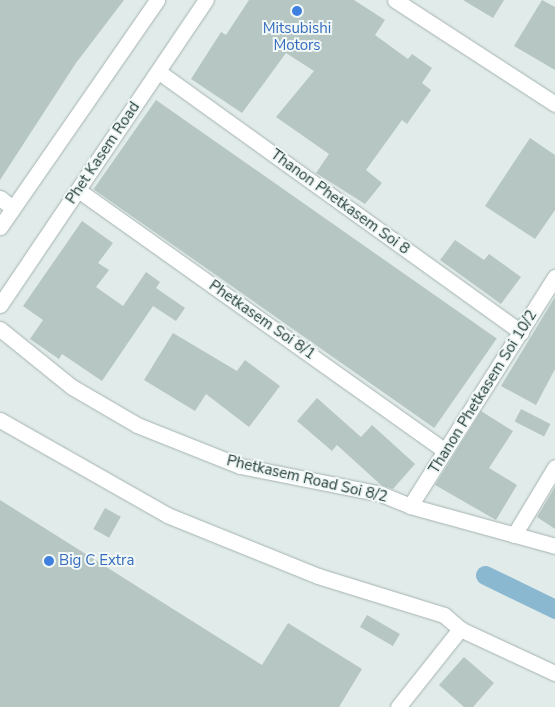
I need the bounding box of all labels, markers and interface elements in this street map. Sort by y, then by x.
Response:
marker: Mitsubishi Motors [291,5,303,17]
place label: Mitsubishi Motors [263,19,331,54]
street label: Phet Kasem Road [62,99,144,207]
street label: Thanon Phetkasem Soi 8 [267,146,413,258]
street label: Phetkasem Soi 8/1 [205,277,319,363]
street label: Thanon Phetkasem Soi 10/2 [425,307,541,477]
street label: Phetkasem Road Soi 8/2 [225,452,389,506]
place label: Big C Extra [59,552,134,570]
marker: Big C Extra [43,555,55,567]

